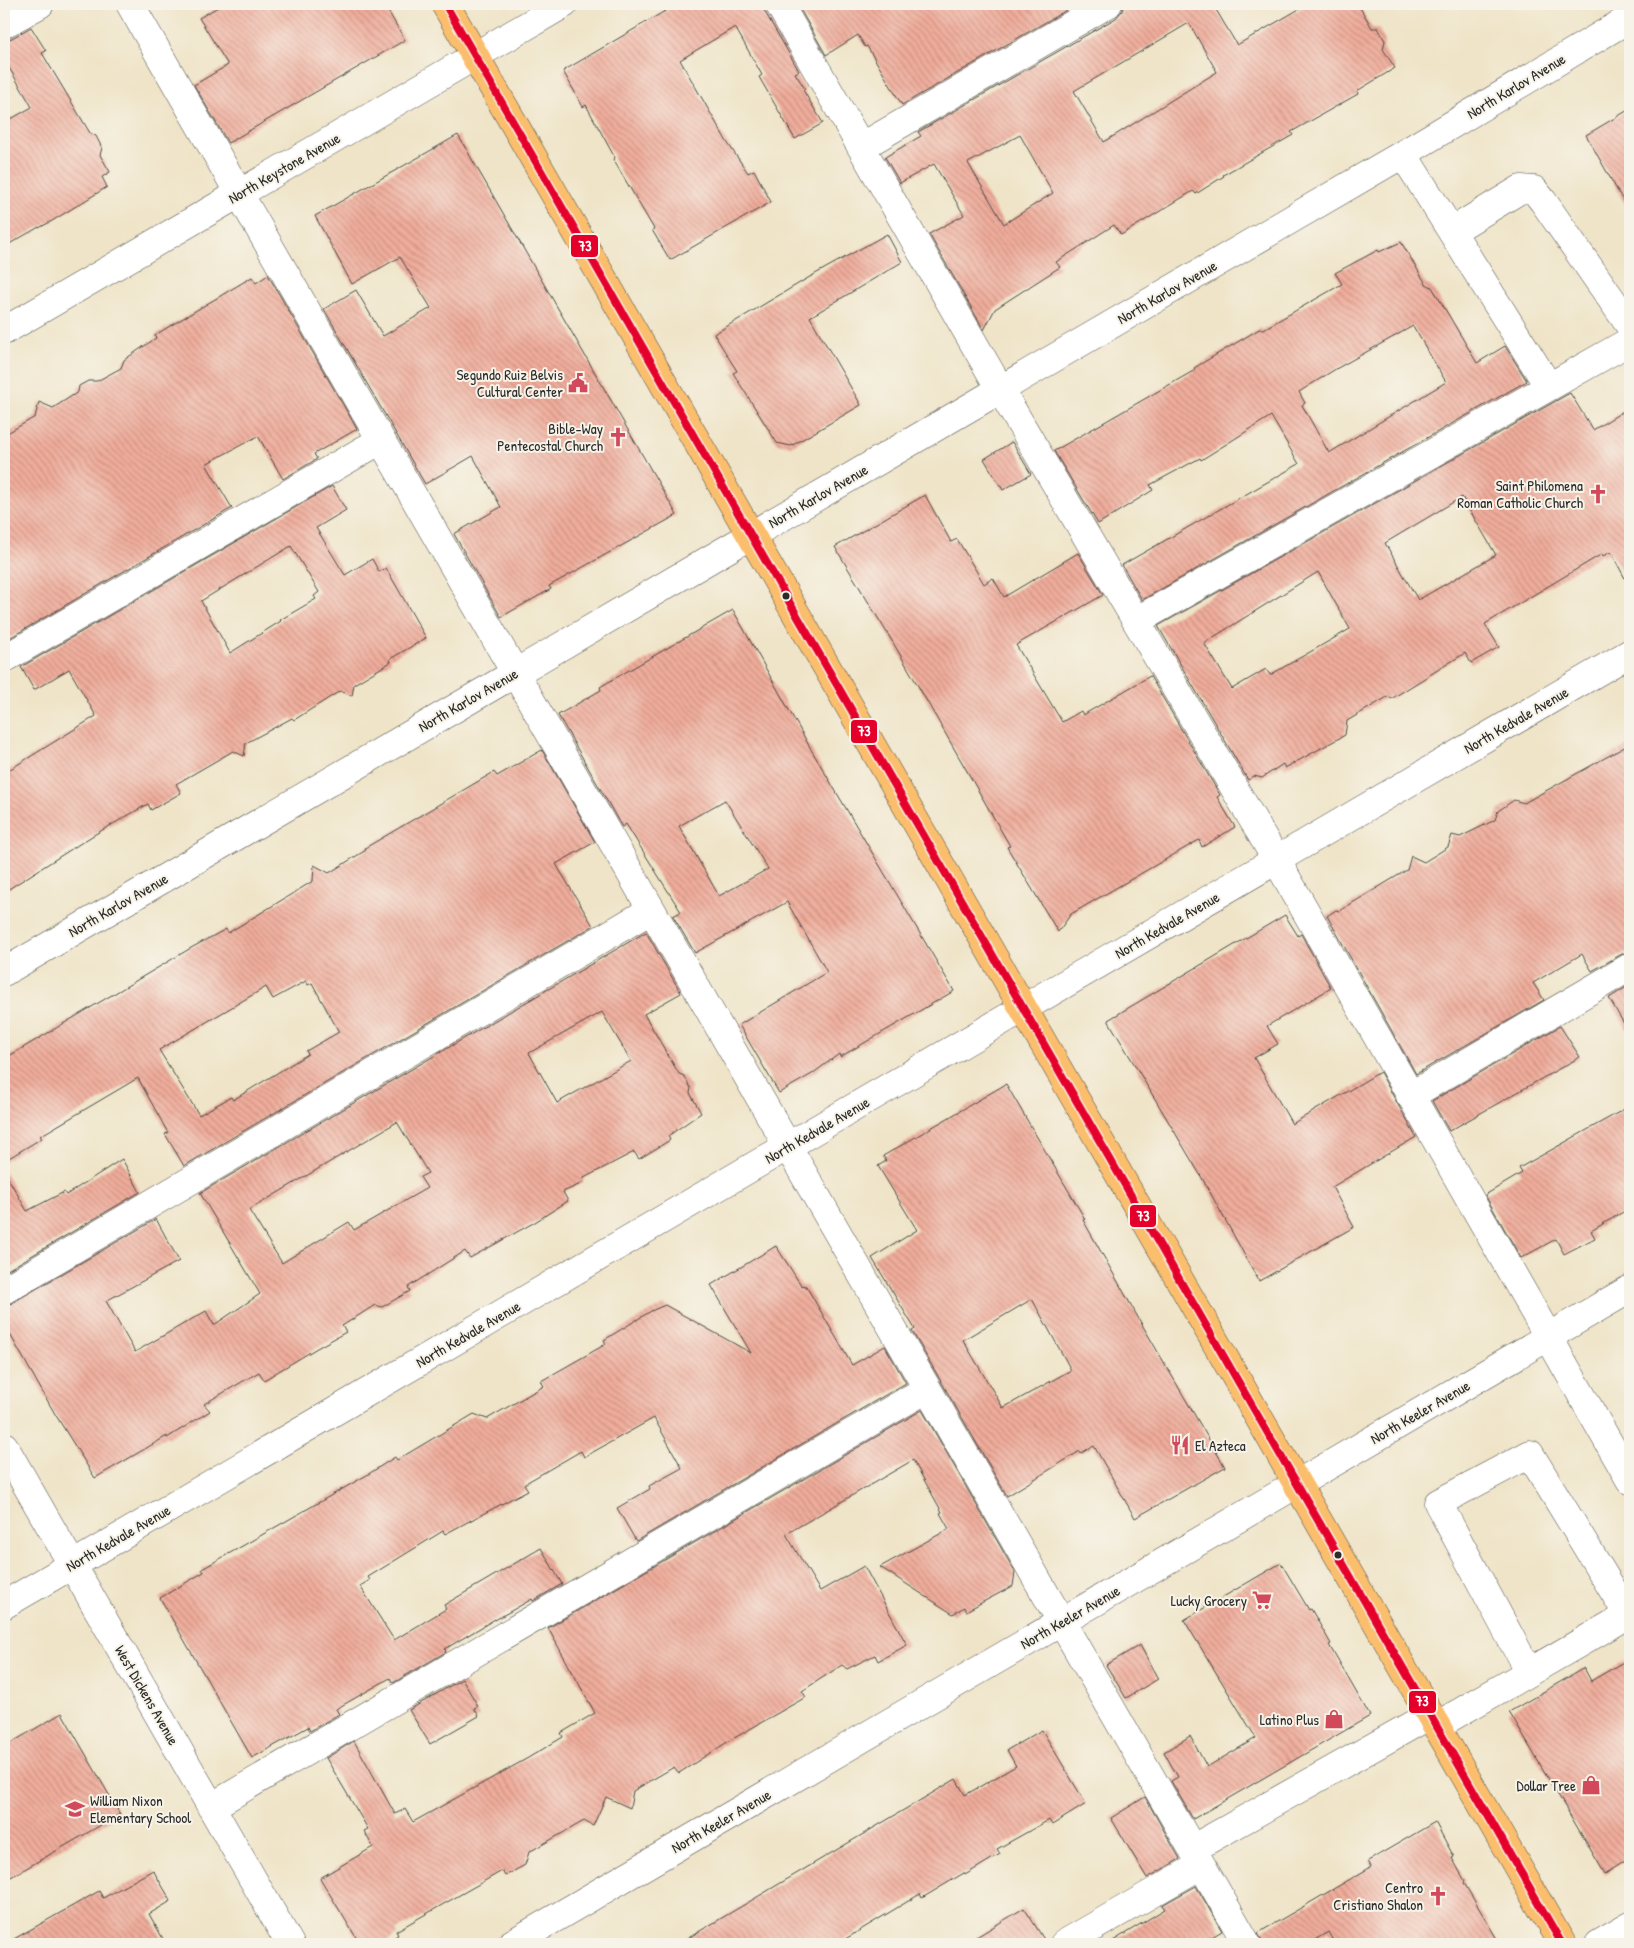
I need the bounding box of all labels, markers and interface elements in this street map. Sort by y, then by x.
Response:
street label: North Karlov Avenue [1463,48,1569,124]
street label: North Keystone Avenue [224,127,344,209]
line badge: 73 [570,234,599,258]
text: 73 [577,236,592,255]
street label: North Karlov Avenue [1113,255,1221,329]
place label: Segundo Ruiz Belvis Cultural Center [457,364,563,402]
public building icon: Segundo Ruiz Belvis Cultural Center [567,372,589,394]
place label: Bible-Way Pentecostal Church [497,418,603,456]
church icon: Bible-Way Pentecostal Church [607,426,629,448]
street label: North Karlov Avenue [764,459,872,533]
place label: Saint Philomena Roman Catholic Church [1457,475,1583,513]
church icon: Saint Philomena Roman Catholic Church [1587,483,1609,505]
unlabelled marker [781,591,791,601]
street label: North Karlov Avenue [414,663,522,737]
street label: North Kedvale Avenue [1460,681,1572,759]
line badge: 73 [850,719,878,744]
text: 73 [856,721,871,740]
street label: North Karlov Avenue [64,868,172,942]
street label: North Kedvale Avenue [1111,886,1223,964]
street label: North Kedvale Avenue [761,1091,873,1169]
line badge: 73 [1129,1204,1157,1228]
text: 73 [1135,1206,1150,1225]
street label: North Kedvale Avenue [412,1295,524,1373]
street label: North Keeler Avenue [1366,1375,1474,1449]
restaurant icon: El Azteca [1169,1434,1191,1456]
place label: El Azteca [1195,1435,1246,1456]
street label: North Kedvale Avenue [62,1499,174,1577]
unlabelled marker [1333,1550,1343,1560]
street label: North Keeler Avenue [1016,1580,1124,1654]
supermarket icon: Lucky Grocery [1251,1589,1273,1611]
place label: Lucky Grocery [1171,1590,1247,1611]
street label: West Dickens Avenue [110,1641,184,1749]
line badge: 73 [1408,1690,1437,1714]
text: 73 [1414,1691,1429,1710]
shop icon: Latino Plus [1323,1708,1345,1730]
place label: Latino Plus [1260,1709,1319,1730]
shop icon: Dollar Tree [1580,1774,1602,1796]
place label: Dollar Tree [1517,1775,1576,1796]
street label: North Keeler Avenue [667,1784,775,1858]
place label: William Nixon Elementary School [90,1790,191,1828]
school or university icon: William Nixon Elementary School [64,1798,86,1820]
place label: Centro Cristiano Shalon [1333,1877,1423,1915]
church icon: Centro Cristiano Shalon [1427,1885,1449,1907]

